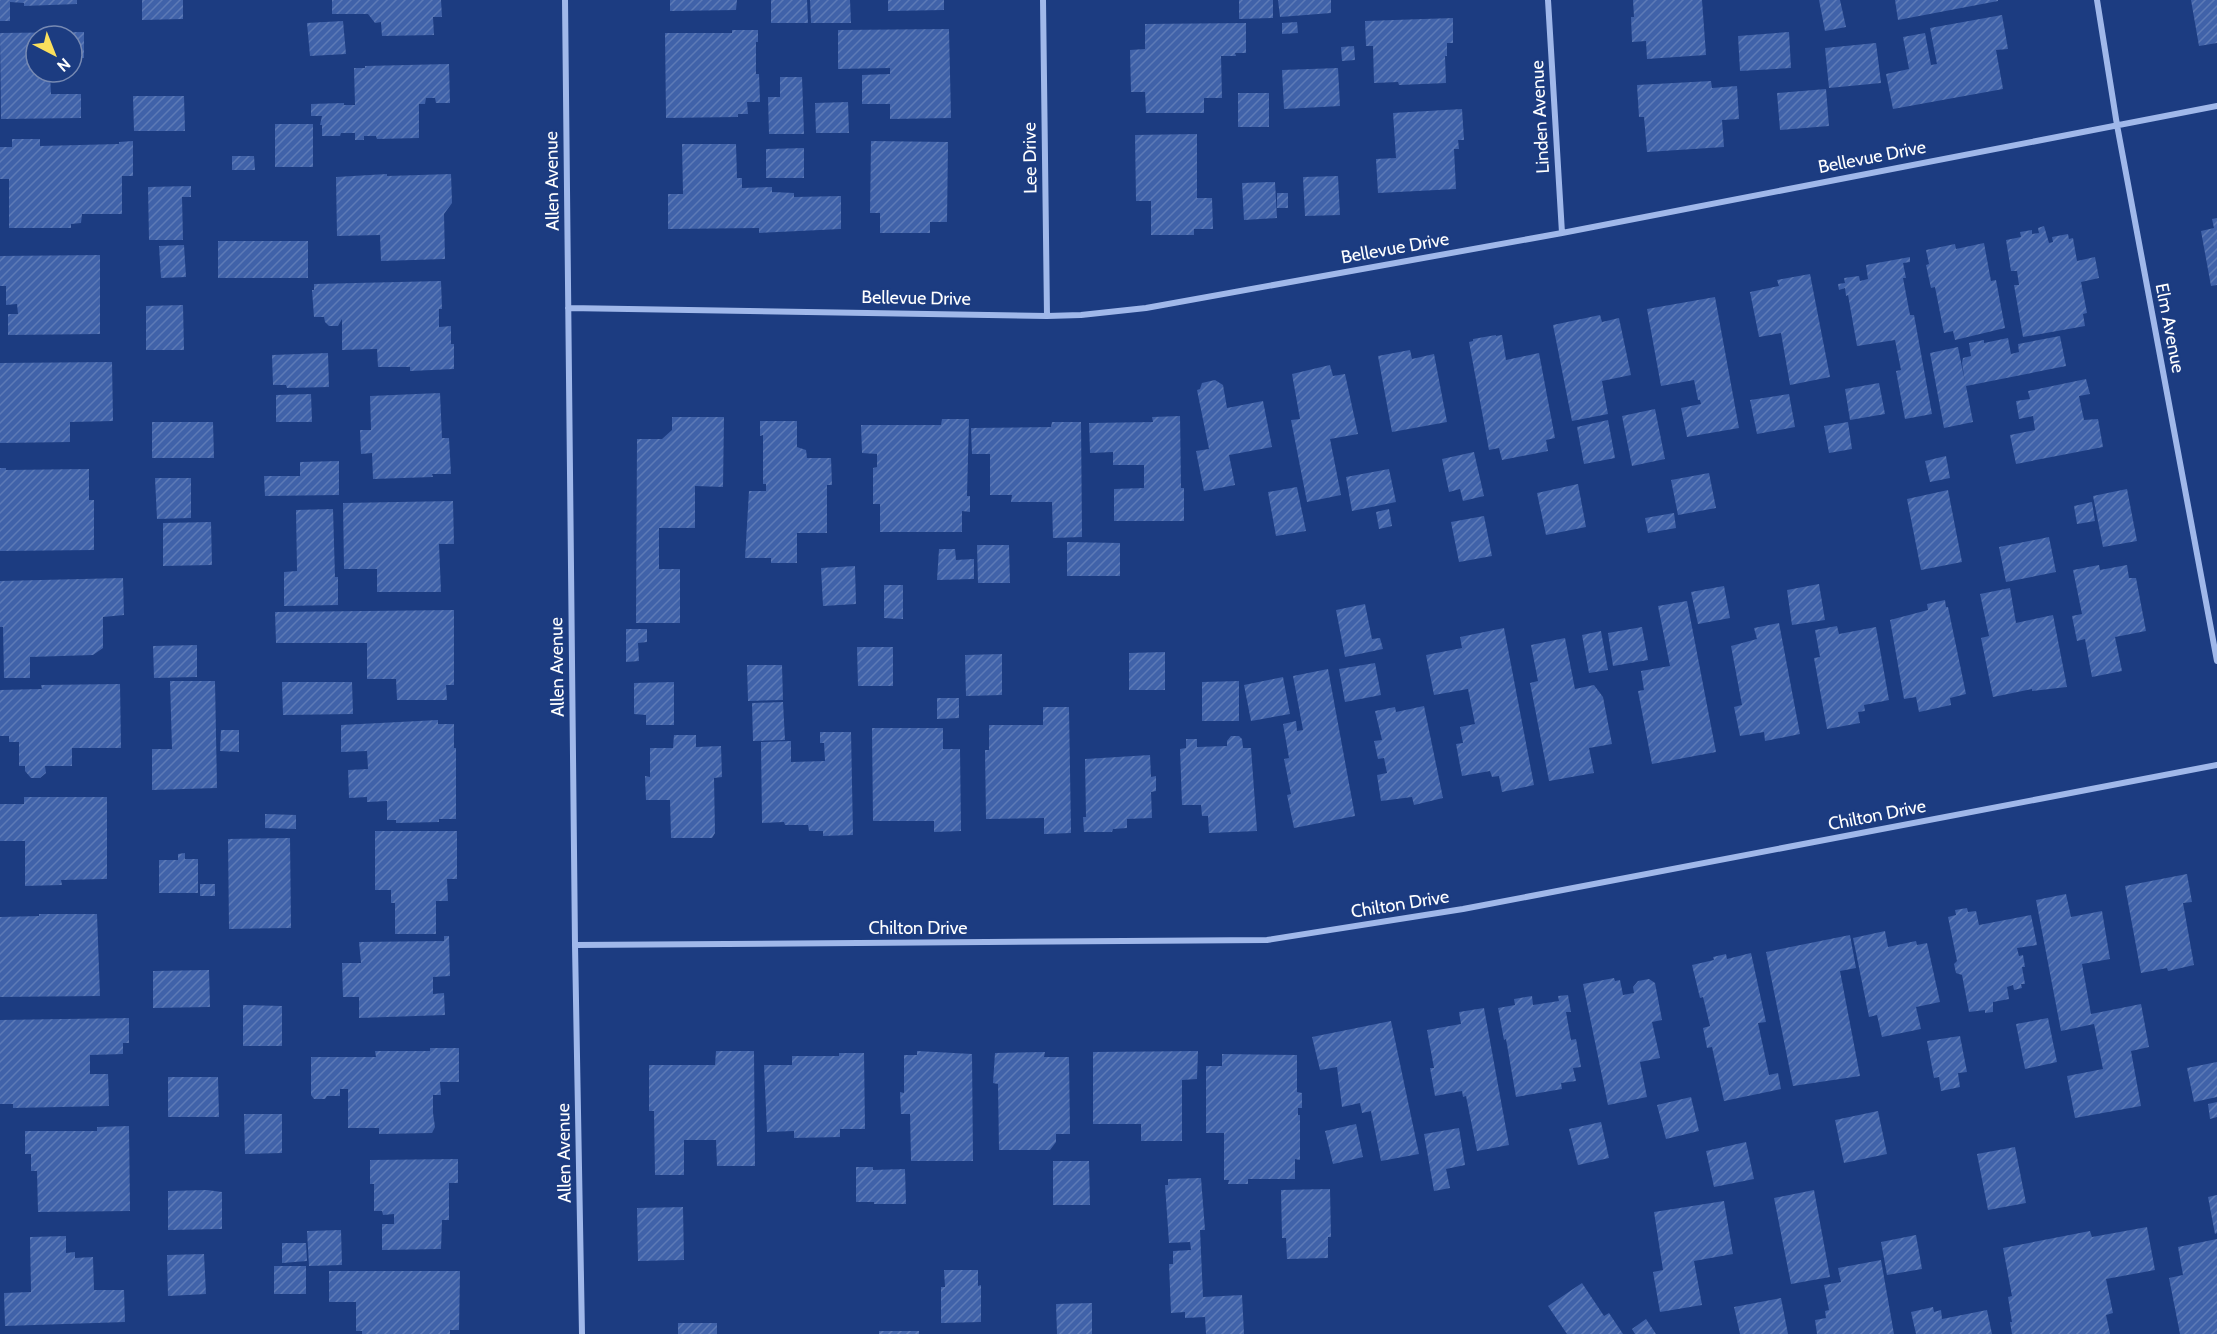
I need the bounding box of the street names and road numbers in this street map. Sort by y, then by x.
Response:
street label: Linden Avenue [1526,60,1554,174]
street label: Lee Drive [1018,122,1042,194]
street label: Allen Avenue [540,131,564,231]
street label: Bellevue Drive [1816,136,1928,178]
street label: Bellevue Drive [1339,228,1451,268]
street label: Elm Avenue [2151,281,2189,375]
street label: Bellevue Drive [861,286,971,310]
street label: Allen Avenue [545,617,569,717]
street label: Chilton Drive [1826,795,1928,835]
street label: Chilton Drive [1349,885,1451,923]
street label: Chilton Drive [868,917,968,939]
street label: Allen Avenue [552,1103,576,1203]

